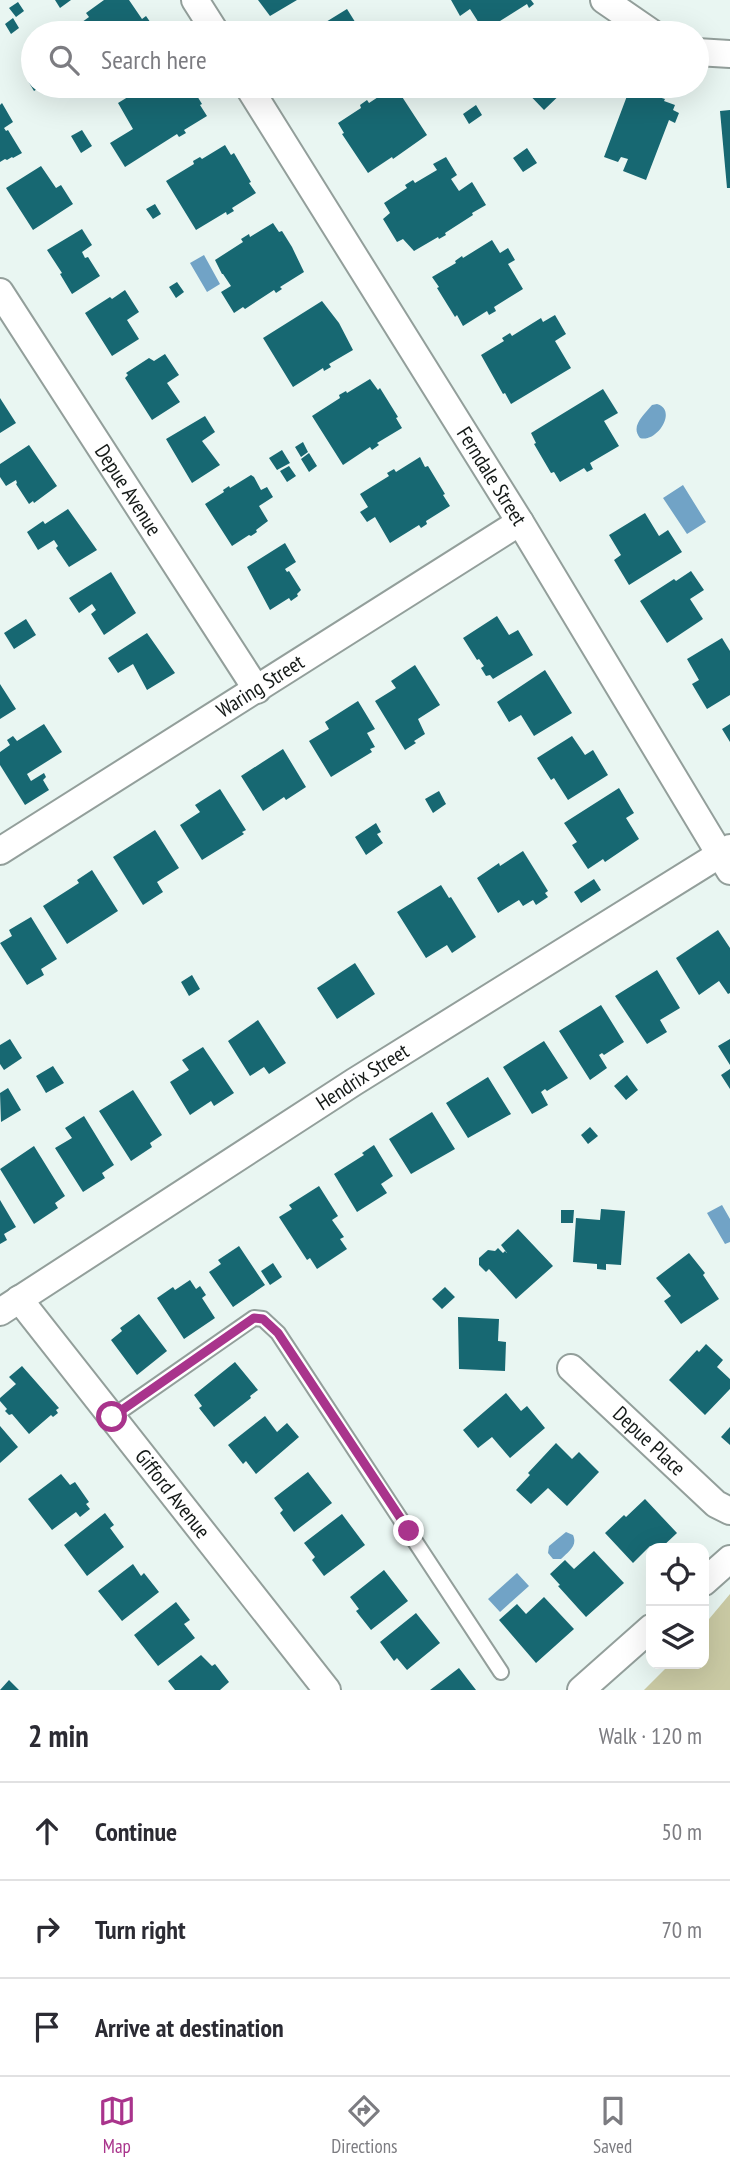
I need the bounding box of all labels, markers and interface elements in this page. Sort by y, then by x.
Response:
search box [21,21,709,98]
icon: search [45,41,83,79]
text: Search here [101,43,207,76]
street label: Ferndale Street [451,422,533,531]
street label: Depue Avenue [89,439,168,541]
street label: Waring Street [211,648,309,724]
street label: Hendrix Street [311,1037,414,1116]
street label: Depue Place [607,1400,691,1481]
route start [96,1401,127,1432]
street label: Gifford Avenue [129,1443,216,1544]
route end [393,1515,424,1546]
map controls [646,1543,709,1669]
button: locate [646,1543,709,1606]
button: layers [646,1606,709,1669]
text: 2 min [28,1716,89,1755]
text: Walk · 120 m [599,1721,702,1750]
icon: ahead [28,1812,66,1850]
text: Continue [95,1815,177,1848]
text: 50 m [661,1817,702,1846]
icon: right [28,1910,66,1948]
text: Turn right [95,1913,186,1946]
text: 70 m [661,1915,702,1944]
icon: arrive [28,2008,66,2046]
text: Arrive at destination [95,2011,284,2044]
tab: Map [98,2092,136,2158]
tab: Directions [331,2092,397,2158]
tab: Saved [593,2092,632,2158]

